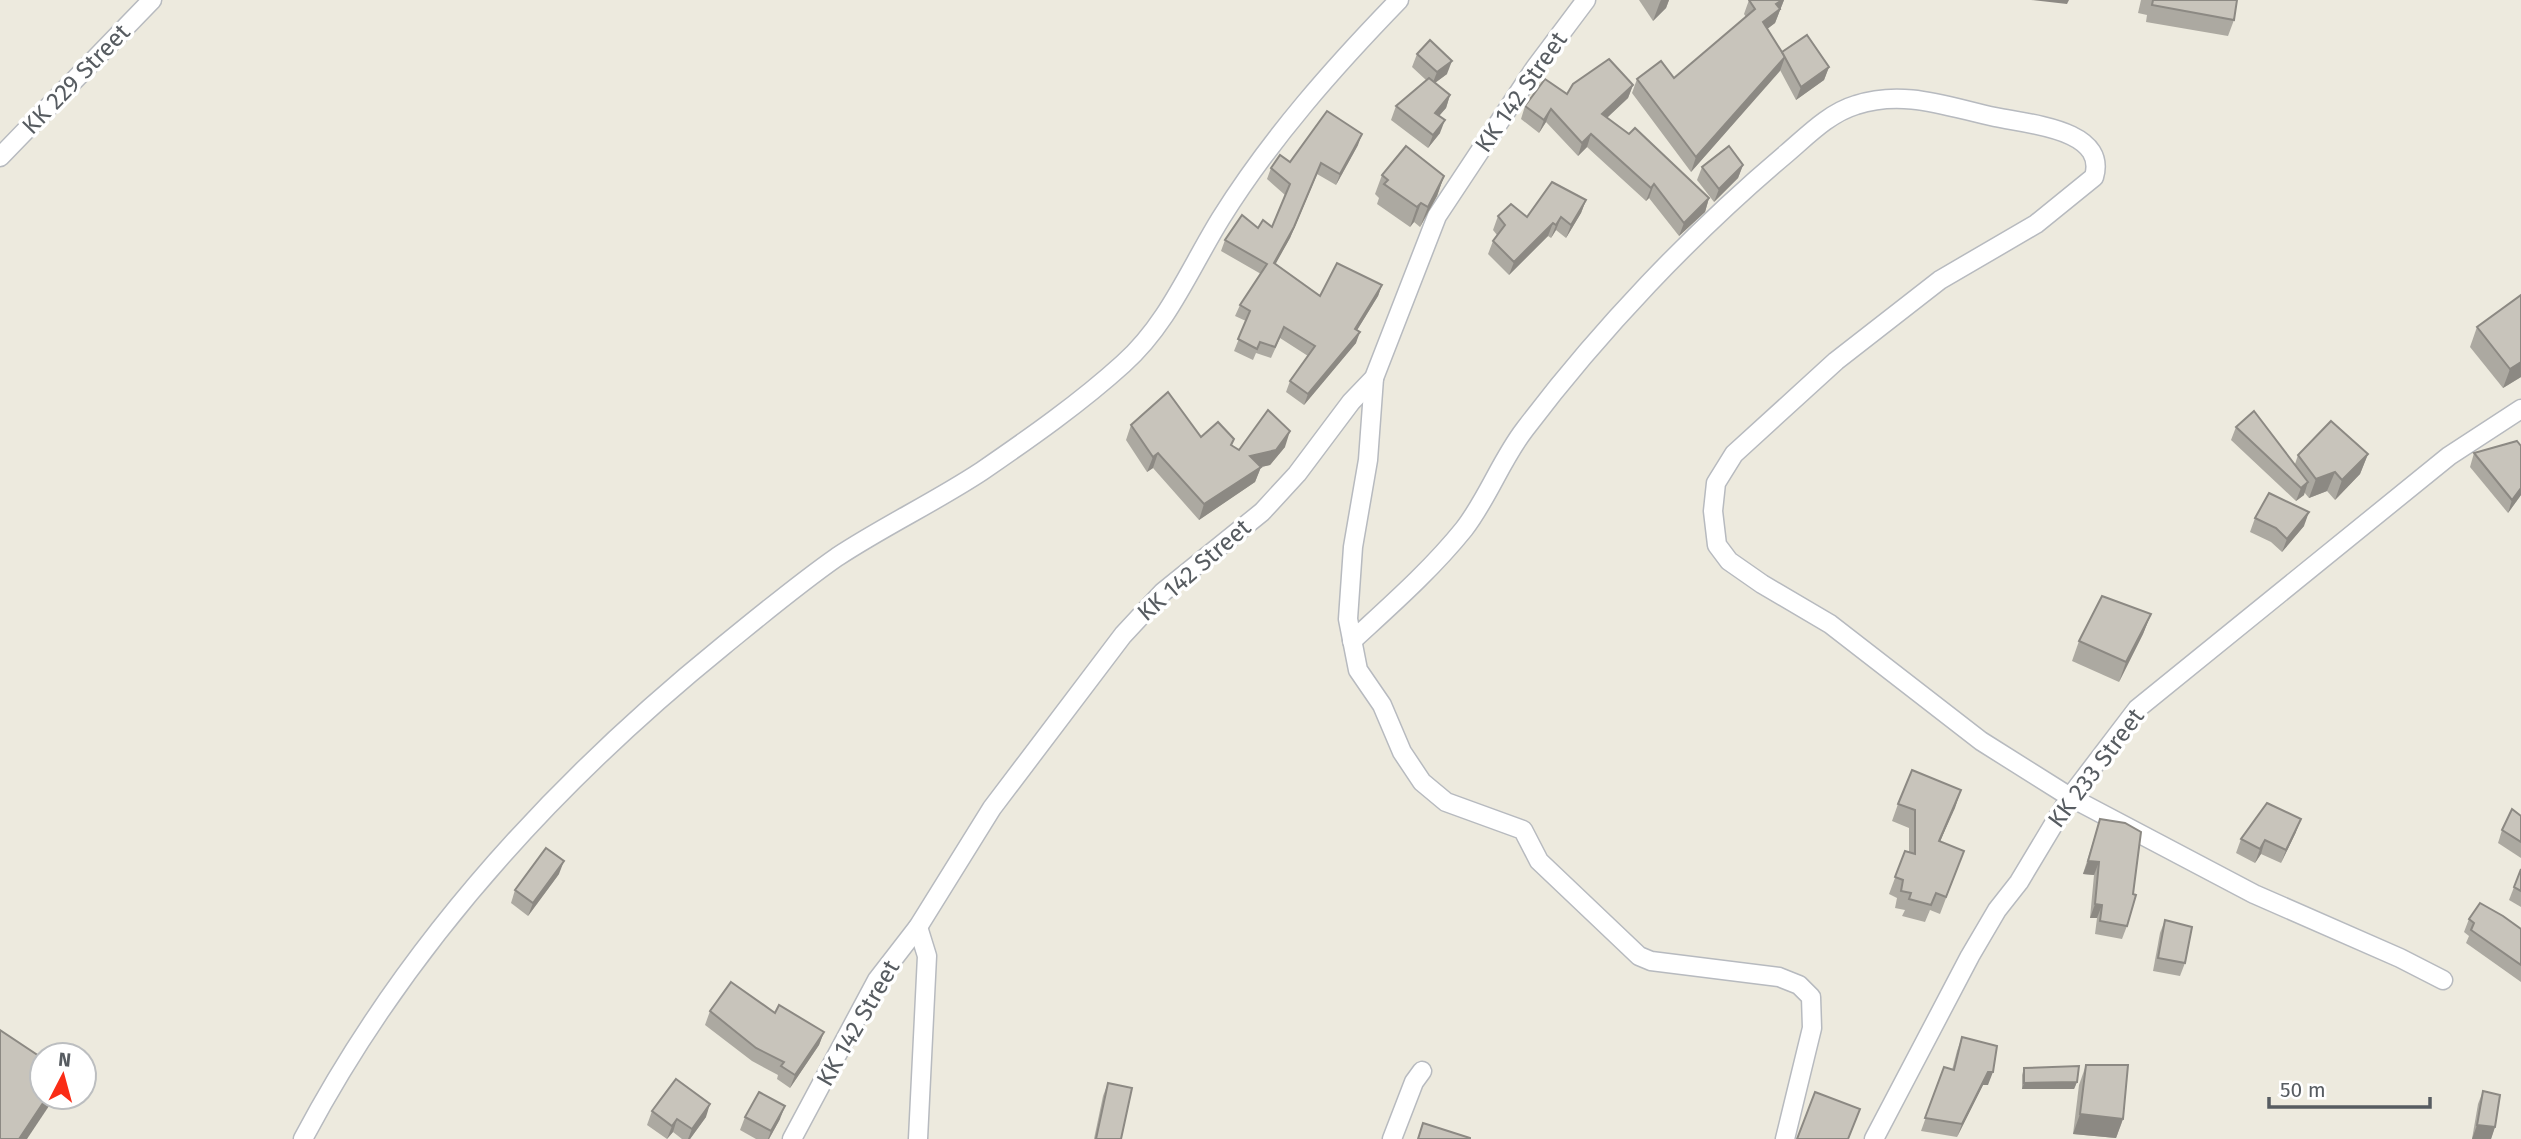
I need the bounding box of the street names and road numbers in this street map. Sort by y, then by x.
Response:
street label: KK 229 Street [17,18,136,140]
street label: KK 142 Street [1469,26,1573,158]
street label: KK 142 Street [1132,513,1257,627]
street label: KK 233 Street [2042,703,2150,833]
street label: KK 142 Street [811,955,905,1091]

